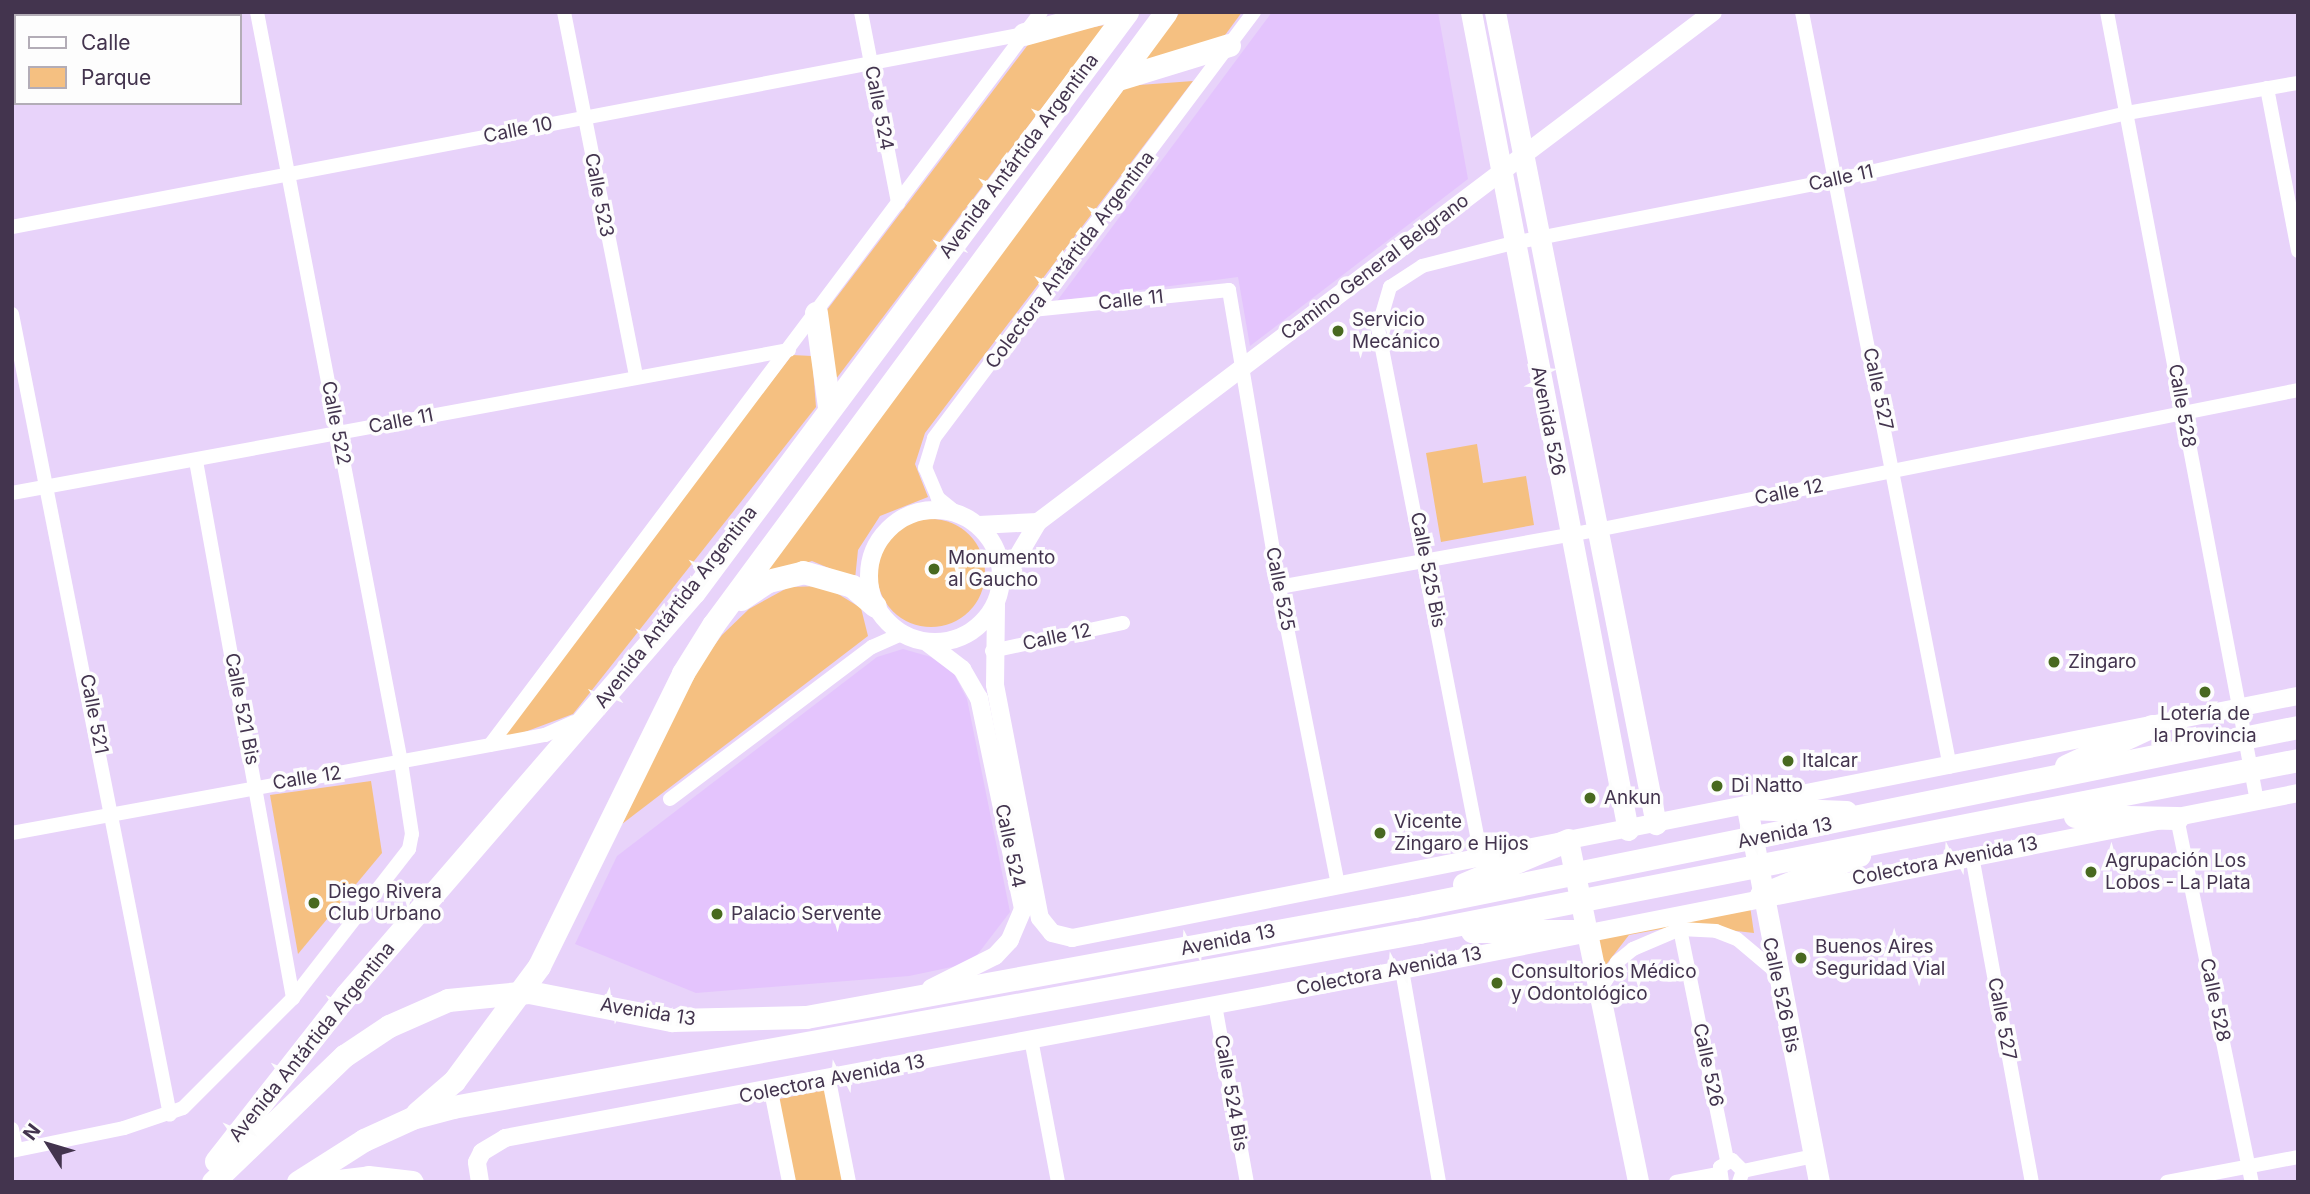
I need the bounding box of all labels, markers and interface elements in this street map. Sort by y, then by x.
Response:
legend [14,14,242,105]
text: Calle [81,30,131,55]
street label: Avenida Antártida Argentina [935,49,1103,263]
street label: Calle 524 [860,64,898,152]
text: Parque [81,65,151,90]
street label: Calle 10 [482,112,554,148]
street label: Colectora Antártida Argentina [981,147,1159,373]
street label: Calle 523 [580,151,618,239]
street label: Calle 11 [1807,160,1875,196]
street label: Camino General Belgrano [1277,189,1473,345]
street label: Calle 11 [1097,285,1165,315]
place label: Servicio Mecánico [1352,309,1440,353]
marker: Servicio Mecánico [1330,323,1346,339]
street label: Calle 527 [1858,346,1898,432]
street label: Calle 528 [2163,362,2201,450]
street label: Avenida 526 [1526,364,1570,478]
street label: Calle 522 [317,379,355,467]
street label: Calle 11 [367,404,435,438]
street label: Calle 12 [1753,474,1825,510]
street label: Avenida Antártida Argentina [590,501,762,713]
street label: Calle 525 Bis [1406,510,1450,630]
street label: Calle 525 [1261,545,1299,633]
place label: Monumento al Gaucho [948,547,1055,591]
marker: Monumento al Gaucho [926,561,942,577]
street label: Calle 12 [1021,619,1093,655]
street label: Calle 521 Bis [220,651,264,767]
place label: Zingaro [2068,651,2136,673]
marker: Zingaro [2046,654,2062,670]
street label: Calle 521 [75,672,113,756]
marker: Lotería de la Provincia [2197,684,2213,700]
place label: Lotería de la Provincia [2153,703,2257,747]
place label: Italcar [1802,750,1858,772]
marker: Italcar [1780,753,1796,769]
street label: Calle 12 [271,761,343,795]
place label: Di Natto [1731,775,1803,797]
marker: Di Natto [1709,778,1725,794]
place label: Ankun [1604,787,1661,809]
marker: Ankun [1582,790,1598,806]
street label: Calle 524 [990,802,1030,890]
place label: Vicente Zingaro e Hijos [1394,811,1529,855]
street label: Avenida 13 [1736,813,1834,853]
marker: Vicente Zingaro e Hijos [1372,825,1388,841]
street label: Colectora Avenida 13 [1850,832,2040,890]
place label: Agrupación Los Lobos - La Plata [2105,850,2251,894]
marker: Agrupación Los Lobos - La Plata [2083,864,2099,880]
place label: Diego Rivera Club Urbano [328,881,442,925]
marker: Diego Rivera Club Urbano [306,895,322,911]
place label: Palacio Servente [731,903,882,925]
marker: Palacio Servente [709,906,725,922]
street label: Avenida 13 [1179,920,1277,960]
street label: Calle 526 Bis [1758,935,1804,1055]
place label: Buenos Aires Seguridad Vial [1815,936,1945,980]
street label: Avenida Antártida Argentina [224,937,400,1147]
street label: Colectora Avenida 13 [1294,942,1484,1000]
marker: Buenos Aires Seguridad Vial [1793,950,1809,966]
street label: Calle 528 [2195,956,2235,1044]
place label: Consultorios Médico y Odontológico [1511,961,1697,1005]
marker: Consultorios Médico y Odontológico [1489,975,1505,991]
street label: Calle 527 [1983,976,2021,1062]
street label: Avenida 13 [599,993,697,1031]
street label: Calle 526 [1688,1021,1728,1109]
street label: Calle 524 Bis [1210,1033,1252,1153]
street label: Colectora Avenida 13 [737,1050,927,1108]
north arrow [14,1110,84,1180]
text: N [18,1119,45,1145]

